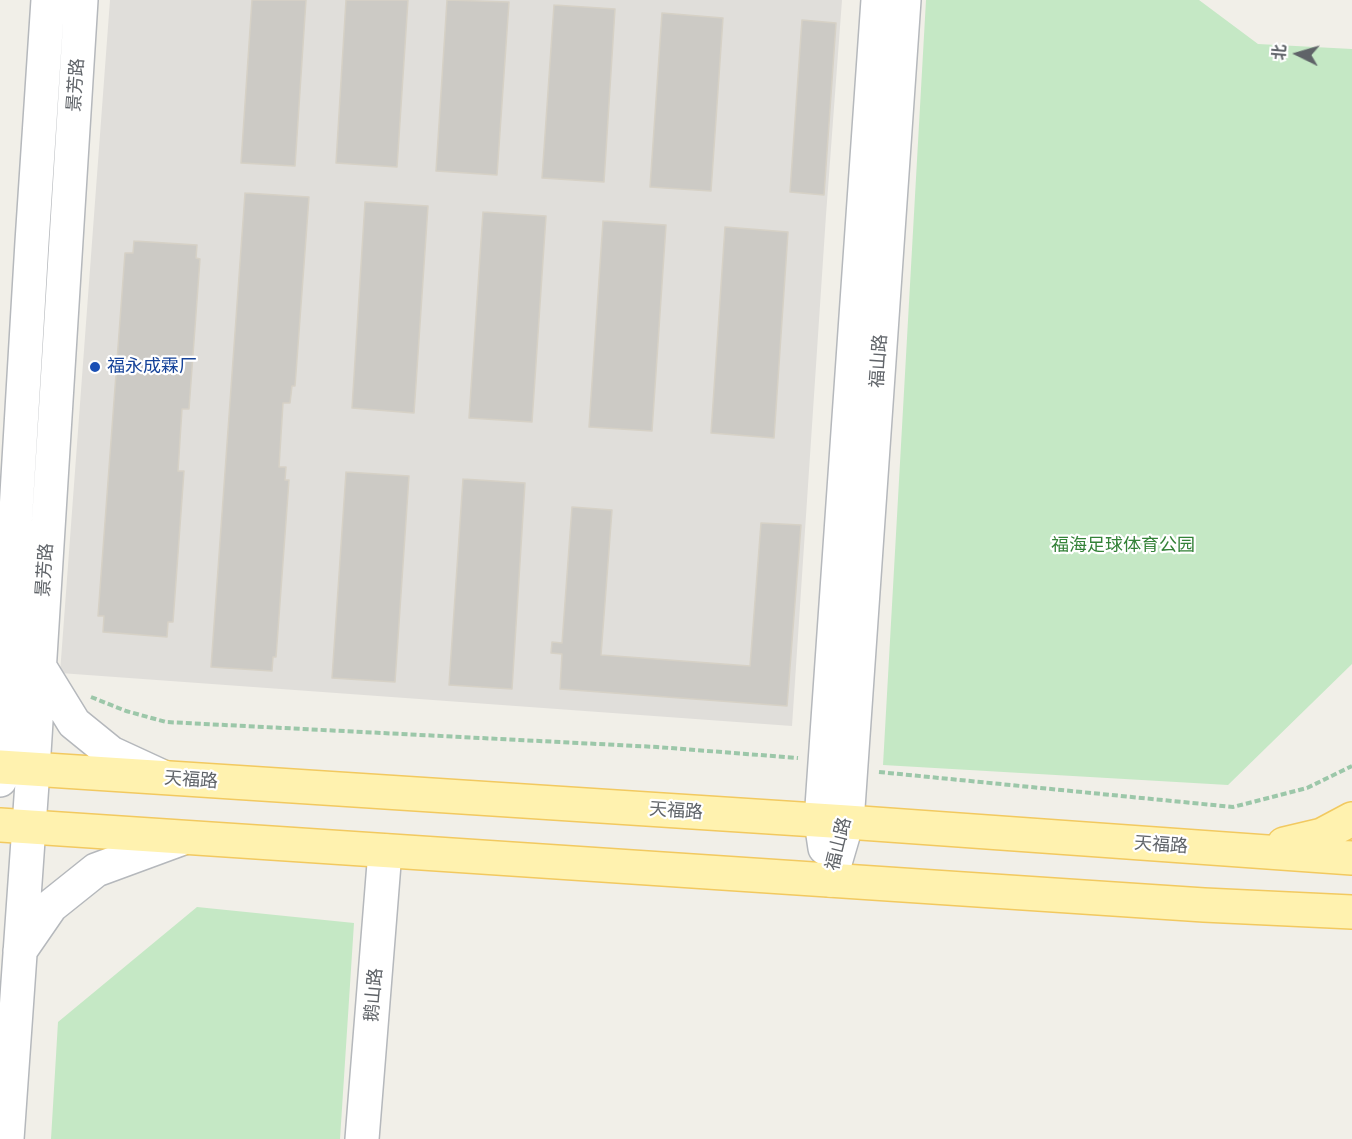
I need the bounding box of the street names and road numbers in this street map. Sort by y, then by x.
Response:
street label: 景芳路 [63,57,89,113]
street label: 福山路 [866,333,892,389]
street label: 景芳路 [32,542,58,598]
street label: 天福路 [163,767,219,793]
street label: 天福路 [648,798,704,824]
street label: 福山路 [822,815,856,873]
street label: 天福路 [1133,832,1189,858]
street label: 鹅山路 [361,967,387,1023]

